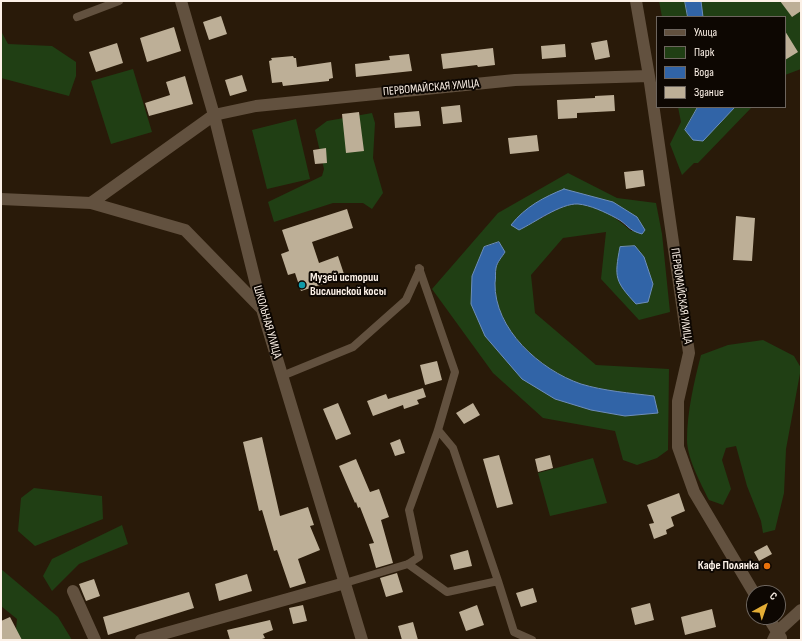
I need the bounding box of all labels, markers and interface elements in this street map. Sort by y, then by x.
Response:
legend [656,16,786,108]
text: Улица [694,25,717,40]
text: Парк [694,45,714,60]
text: Вода [694,65,714,80]
street label: ПЕРВОМАЙСКАЯ УЛИЦА [382,77,480,99]
text: Здание [694,85,724,100]
street label: ПЕРВОМАЙСКАЯ УЛИЦА [667,247,695,345]
place label: Музей истории Вислинской косы [310,271,386,299]
marker: Музей истории Вислинской косы [297,280,307,290]
street label: ШКОЛЬНАЯ УЛИЦА [250,284,284,360]
place label: Кафе Полянка [698,559,759,573]
marker: Кафе Полянка [762,561,772,571]
north arrow [746,585,786,625]
text: С [767,589,780,603]

